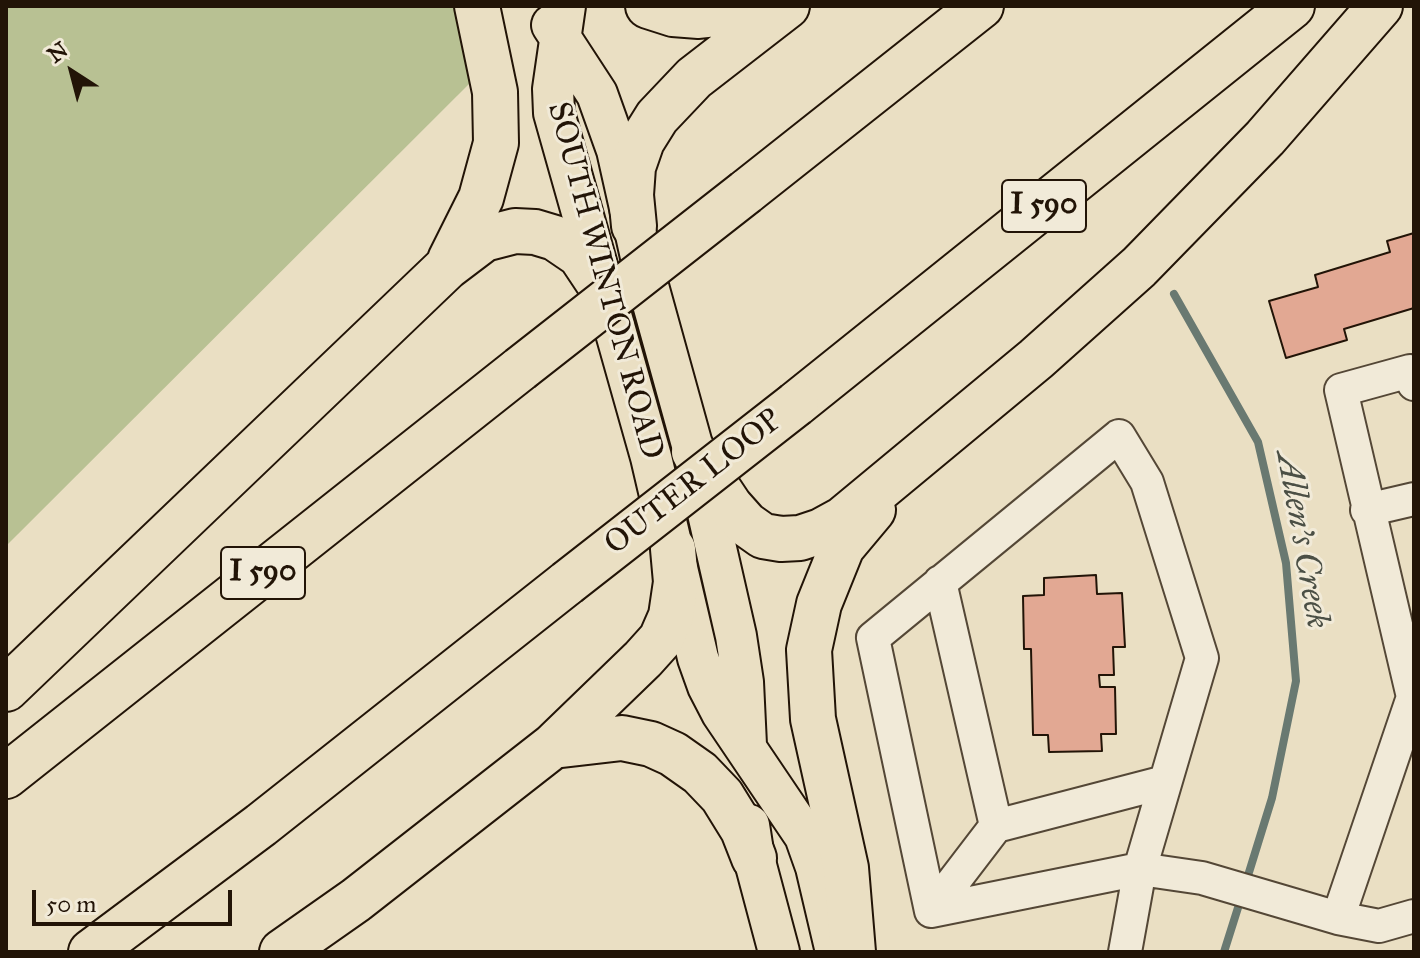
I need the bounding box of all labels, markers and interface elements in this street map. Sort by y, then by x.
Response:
north arrow [32,32,112,112]
text: N [42,36,73,69]
street label: SOUTH WINTON ROAD [538,98,670,464]
road number: I 590 [1002,180,1086,232]
street label: OUTER LOOP [598,402,790,564]
water label: Allen's Creek [1265,448,1337,632]
road number: I 590 [221,547,305,599]
scale bar [36,874,236,924]
text: 50 m [46,889,96,919]

